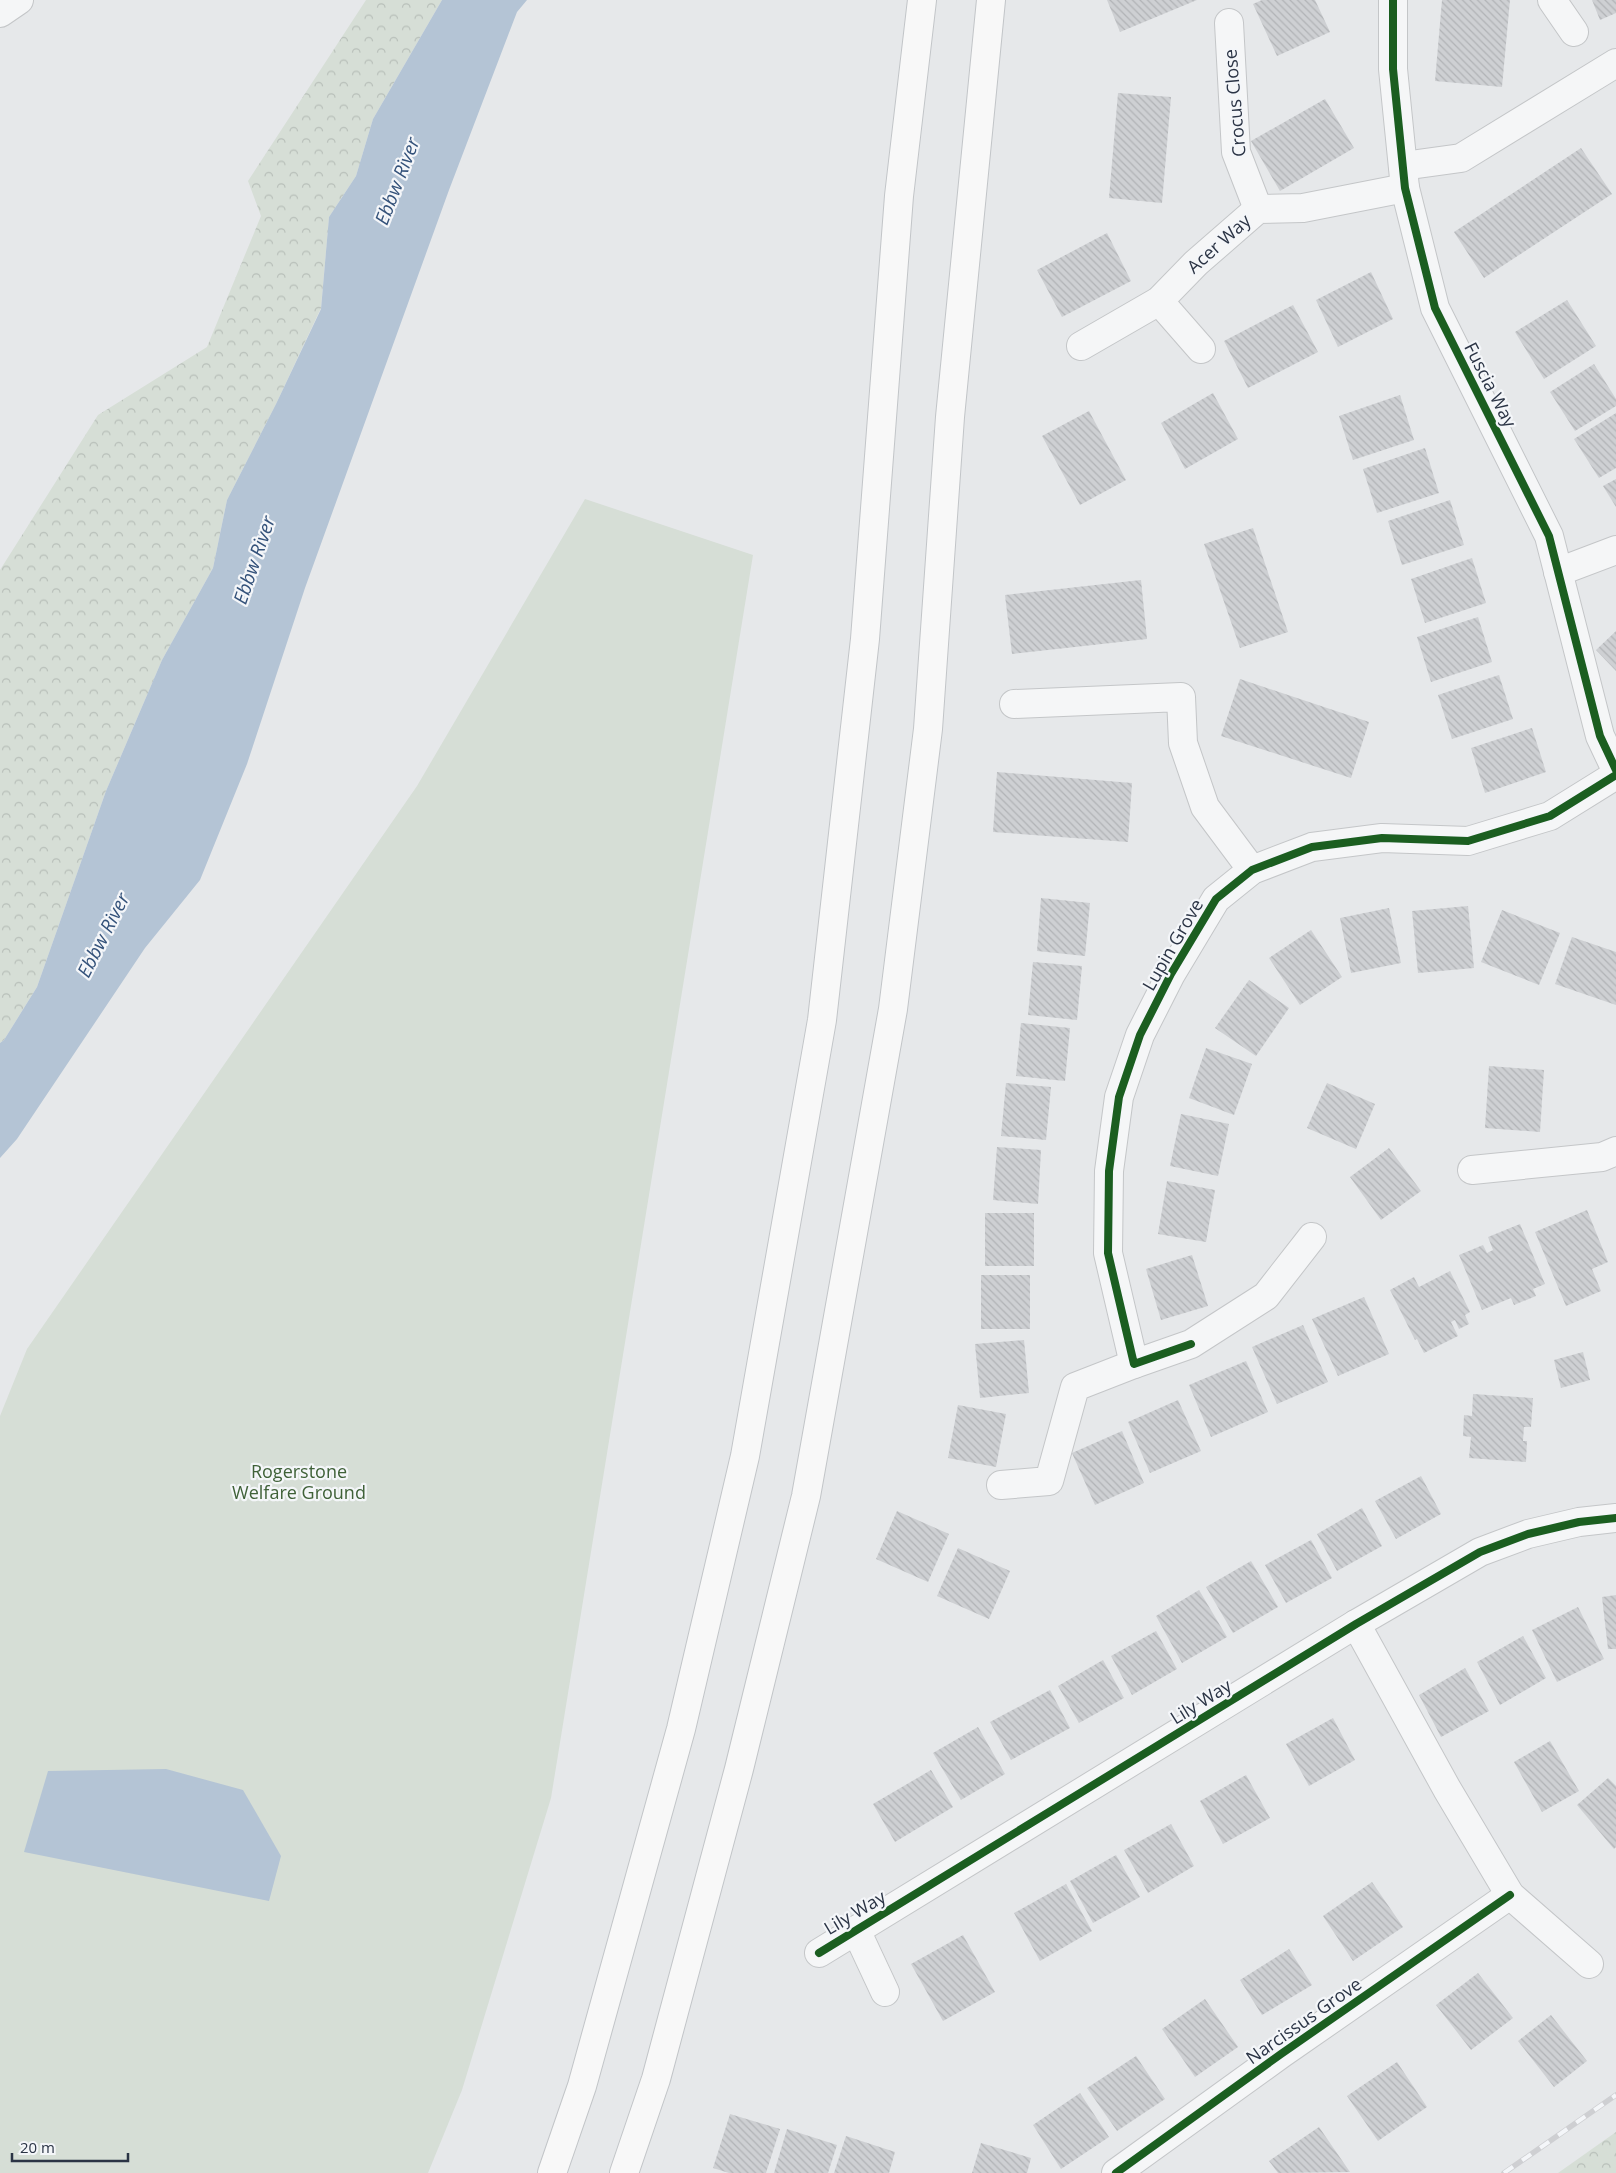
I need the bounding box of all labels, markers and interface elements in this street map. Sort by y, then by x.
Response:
street label: Crocus Close [1217,48,1251,158]
water label: Ebbw River [368,132,426,228]
street label: Acer Way [1181,208,1256,278]
street label: Fuscia Way [1459,338,1523,432]
water label: Ebbw River [227,511,282,608]
water label: Ebbw River [71,887,136,982]
street label: Lupin Grove [1136,894,1208,995]
park label: Rogerstone Welfare Ground [232,1459,366,1504]
street label: Lily Way [1165,1672,1236,1729]
street label: Lily Way [819,1884,891,1940]
street label: Narcissus Grove [1241,1971,1366,2069]
scale bar [12,2130,129,2162]
text: 20 m [20,2137,55,2157]

